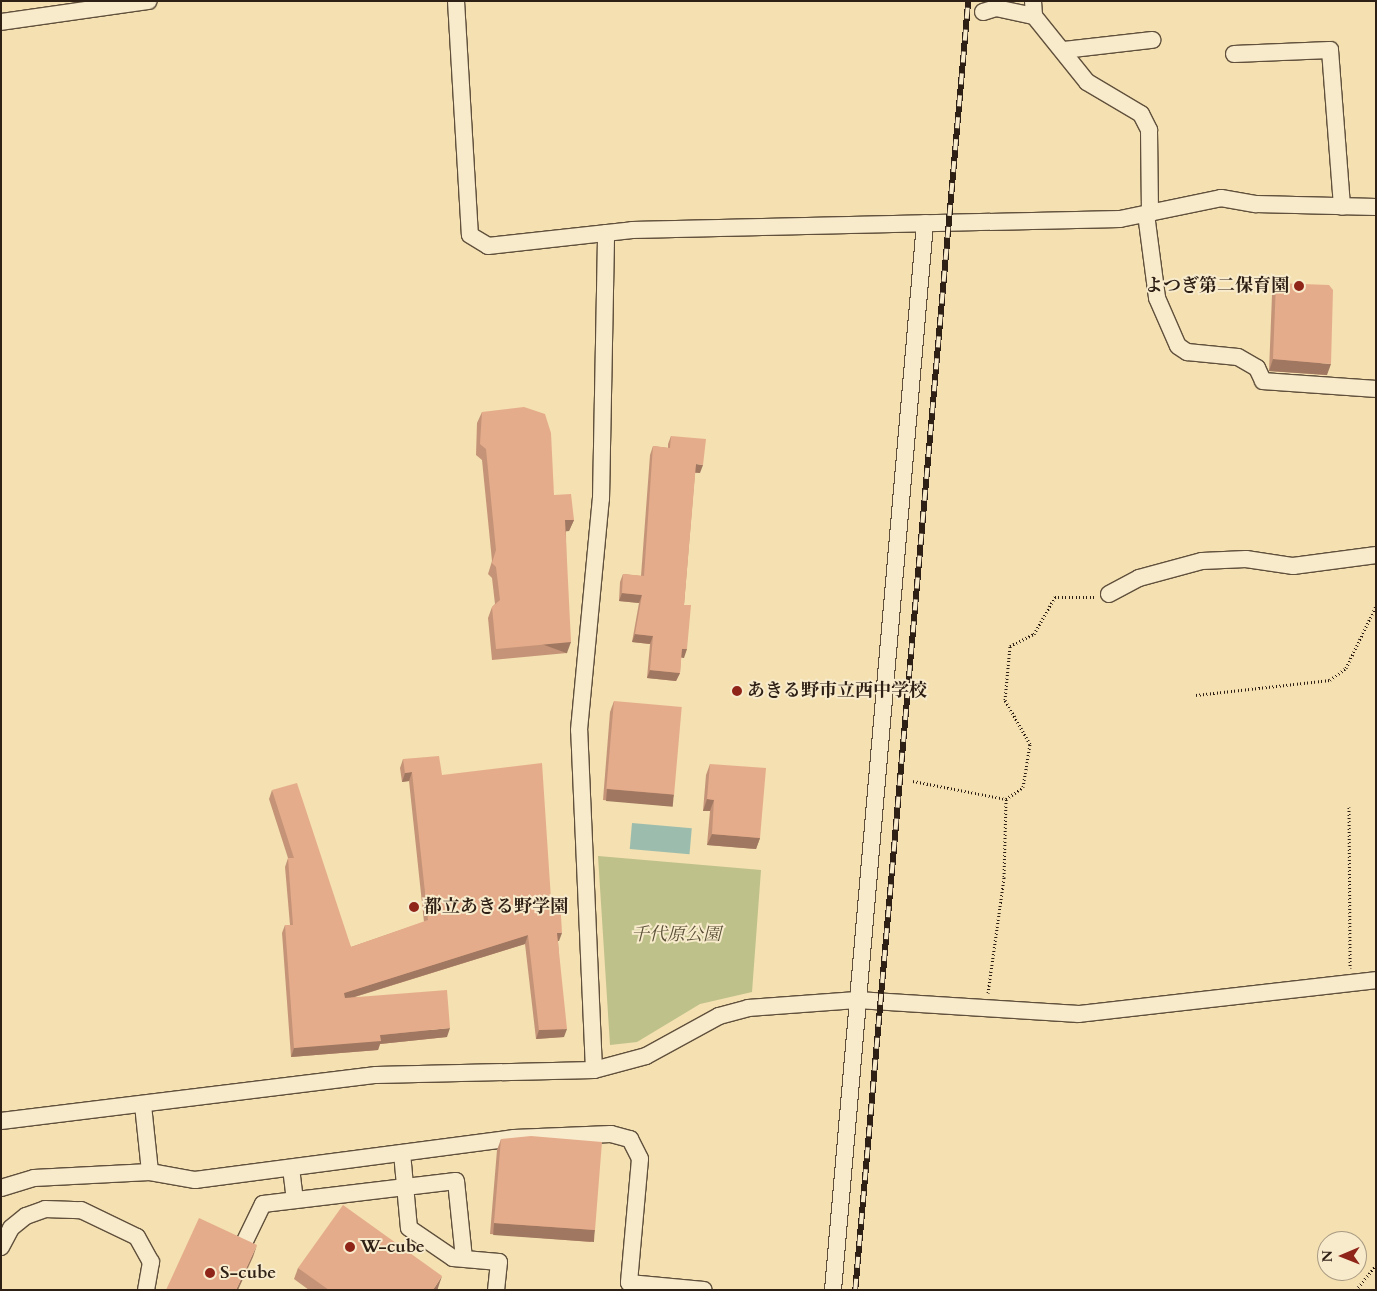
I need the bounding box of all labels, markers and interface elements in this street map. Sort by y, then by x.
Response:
place label: よつぎ第二保育園 [1145,275,1289,297]
marker: よつぎ第二保育園 [1293,280,1305,292]
place label: あきる野市立西中学校 [747,680,927,702]
marker: あきる野市立西中学校 [731,685,743,697]
place label: 都立あきる野学園 [424,896,568,918]
marker: 都立あきる野学園 [408,901,420,913]
park label: 千代原公園 [631,924,721,946]
north arrow [1317,1231,1367,1281]
place label: W-cube [360,1236,425,1258]
marker: W-cube [344,1241,356,1253]
text: N [1318,1250,1337,1262]
place label: S-cube [220,1262,276,1284]
marker: S-cube [204,1267,216,1279]

